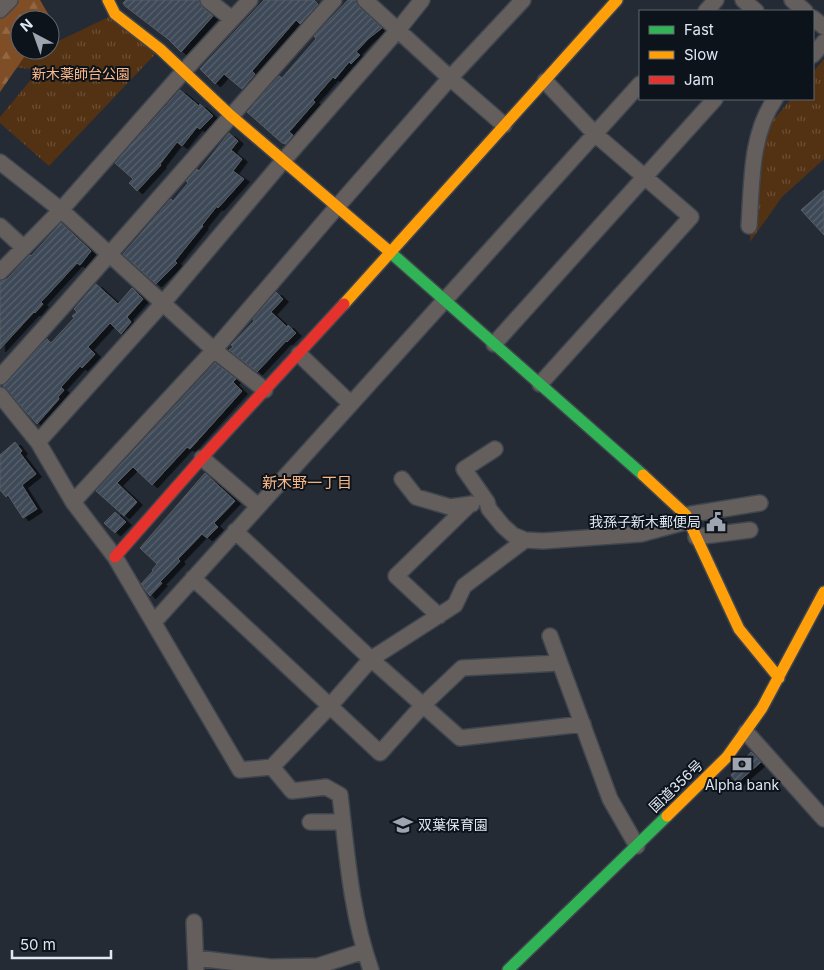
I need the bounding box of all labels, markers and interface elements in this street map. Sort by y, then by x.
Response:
north arrow [10,10,60,60]
legend [639,10,814,100]
text: N [17,15,36,35]
text: Fast [684,20,714,39]
text: Slow [684,45,718,64]
park label: 新木薬師台公園 [32,65,130,82]
text: Jam [684,70,714,89]
district label: 新木野一丁目 [262,473,352,492]
public building icon: 我孫子新木郵便局 [705,511,727,533]
place label: 我孫子新木郵便局 [589,513,701,530]
bank icon: Alpha bank [731,753,753,775]
street label: 国道356号 [645,756,706,815]
place label: Alpha bank [705,776,779,793]
school or university icon: 双葉保育園 [392,814,414,836]
place label: 双葉保育園 [418,816,488,833]
scale bar [12,928,111,960]
text: 50 m [20,935,56,954]

